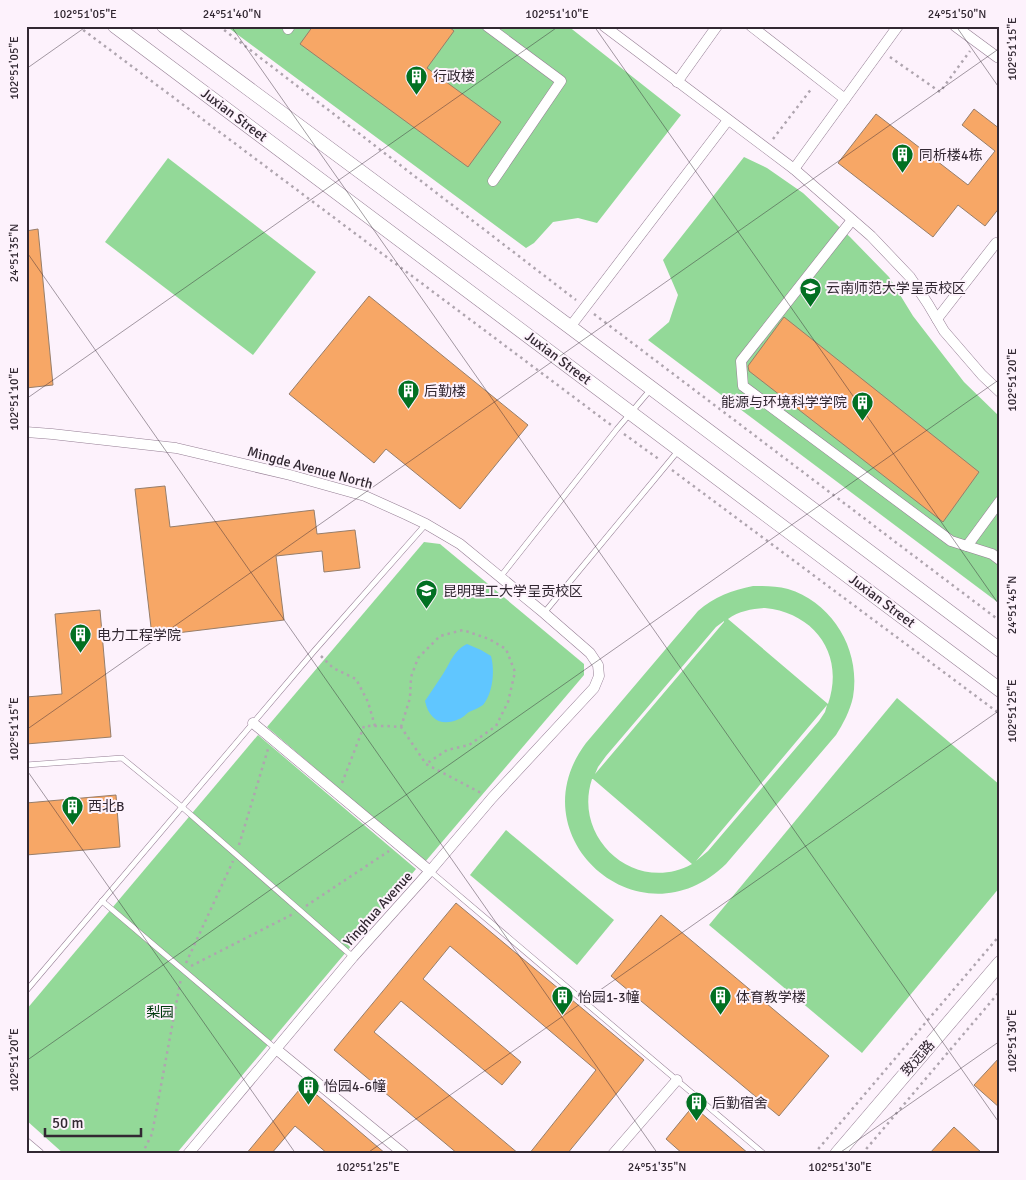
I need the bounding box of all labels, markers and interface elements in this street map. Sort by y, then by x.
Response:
text: 102°51'05"E [53,7,117,22]
text: 24°51'40"N [203,7,261,22]
text: 102°51'10"E [525,7,589,22]
text: 24°51'50"N [928,7,986,22]
text: 102°51'15"E [1005,17,1020,81]
text: 102°51'05"E [7,36,22,100]
building icon: 行政楼 [405,64,429,95]
place label: 行政楼 [433,68,475,85]
street label: Juxian Street [198,85,271,145]
building icon: 同析楼4栋 [891,143,915,174]
place label: 同析楼4栋 [919,147,983,164]
text: 24°51'35"N [7,224,22,282]
school or university icon: 云南师范大学呈贡校区 [798,276,822,307]
place label: 云南师范大学呈贡校区 [826,280,966,297]
street label: Juxian Street [522,328,595,388]
text: 102°51'20"E [1005,348,1020,412]
text: 102°51'10"E [7,367,22,431]
building icon: 后勤楼 [396,379,420,410]
place label: 后勤楼 [424,383,466,400]
building icon: 能源与环境科学学院 [851,390,875,421]
place label: 能源与环境科学学院 [721,394,847,411]
street label: Mingde Avenue North [245,443,375,493]
street label: Juxian Street [846,571,919,631]
text: 24°51'45"N [1005,576,1020,634]
school or university icon: 昆明理工大学呈贡校区 [415,579,439,610]
place label: 昆明理工大学呈贡校区 [443,583,583,600]
building icon: 电力工程学院 [69,623,93,654]
place label: 电力工程学院 [97,627,181,644]
text: 102°51'25"E [1005,679,1020,743]
text: 102°51'15"E [7,697,22,761]
building icon: 西北B [60,794,84,825]
place label: 西北B [88,798,124,815]
street label: Yinghua Avenue [340,868,416,950]
building icon: 怡园1-3幢 [550,985,574,1016]
building icon: 体育教学楼 [708,985,732,1016]
place label: 怡园1-3幢 [578,989,639,1006]
place label: 体育教学楼 [736,989,806,1006]
park label: 梨园 [146,1004,174,1021]
text: 102°51'30"E [1005,1009,1020,1073]
text: 102°51'20"E [7,1028,22,1092]
street label: 致远路 [898,1037,938,1079]
building icon: 怡园4-6幢 [296,1074,320,1105]
place label: 怡园4-6幢 [324,1078,386,1095]
building icon: 后勤宿舍 [684,1091,708,1122]
place label: 后勤宿舍 [712,1095,768,1112]
scale bar [45,1105,141,1137]
text: 50 m [52,1114,83,1132]
text: 102°51'25"E [336,1160,400,1175]
text: 24°51'35"N [628,1160,686,1175]
text: 102°51'30"E [808,1160,872,1175]

